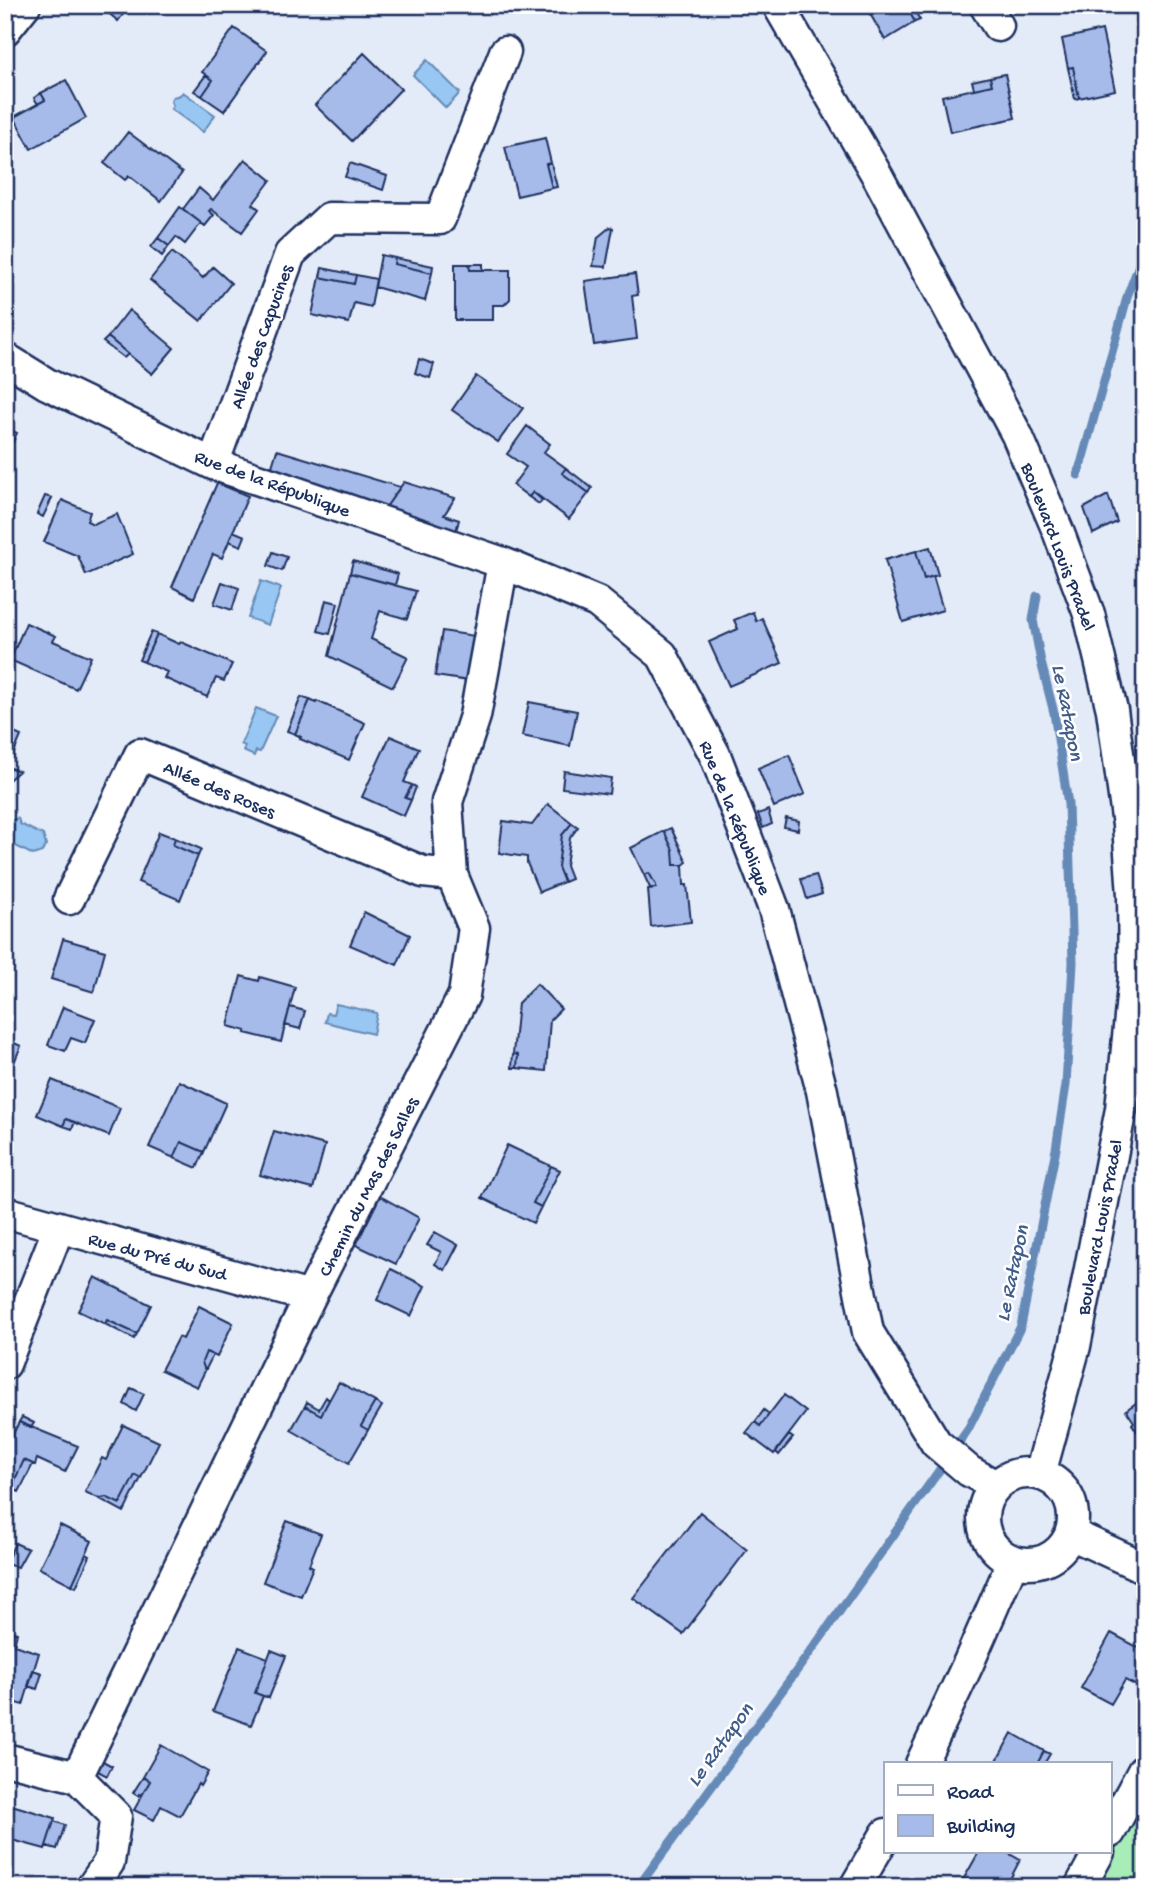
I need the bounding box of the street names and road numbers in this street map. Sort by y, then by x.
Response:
street label: Allée des Capucines [227,261,300,412]
street label: Rue de la République [191,446,353,524]
street label: Boulevard Louis Pradel [1014,459,1099,634]
street label: Rue de la République [692,738,775,899]
street label: Allée des Roses [159,757,279,826]
street label: Chemin du Mas des Salles [315,1093,426,1281]
street label: Boulevard Louis Pradel [1073,1138,1130,1318]
street label: Rue du Pré du Sud [85,1229,231,1288]

